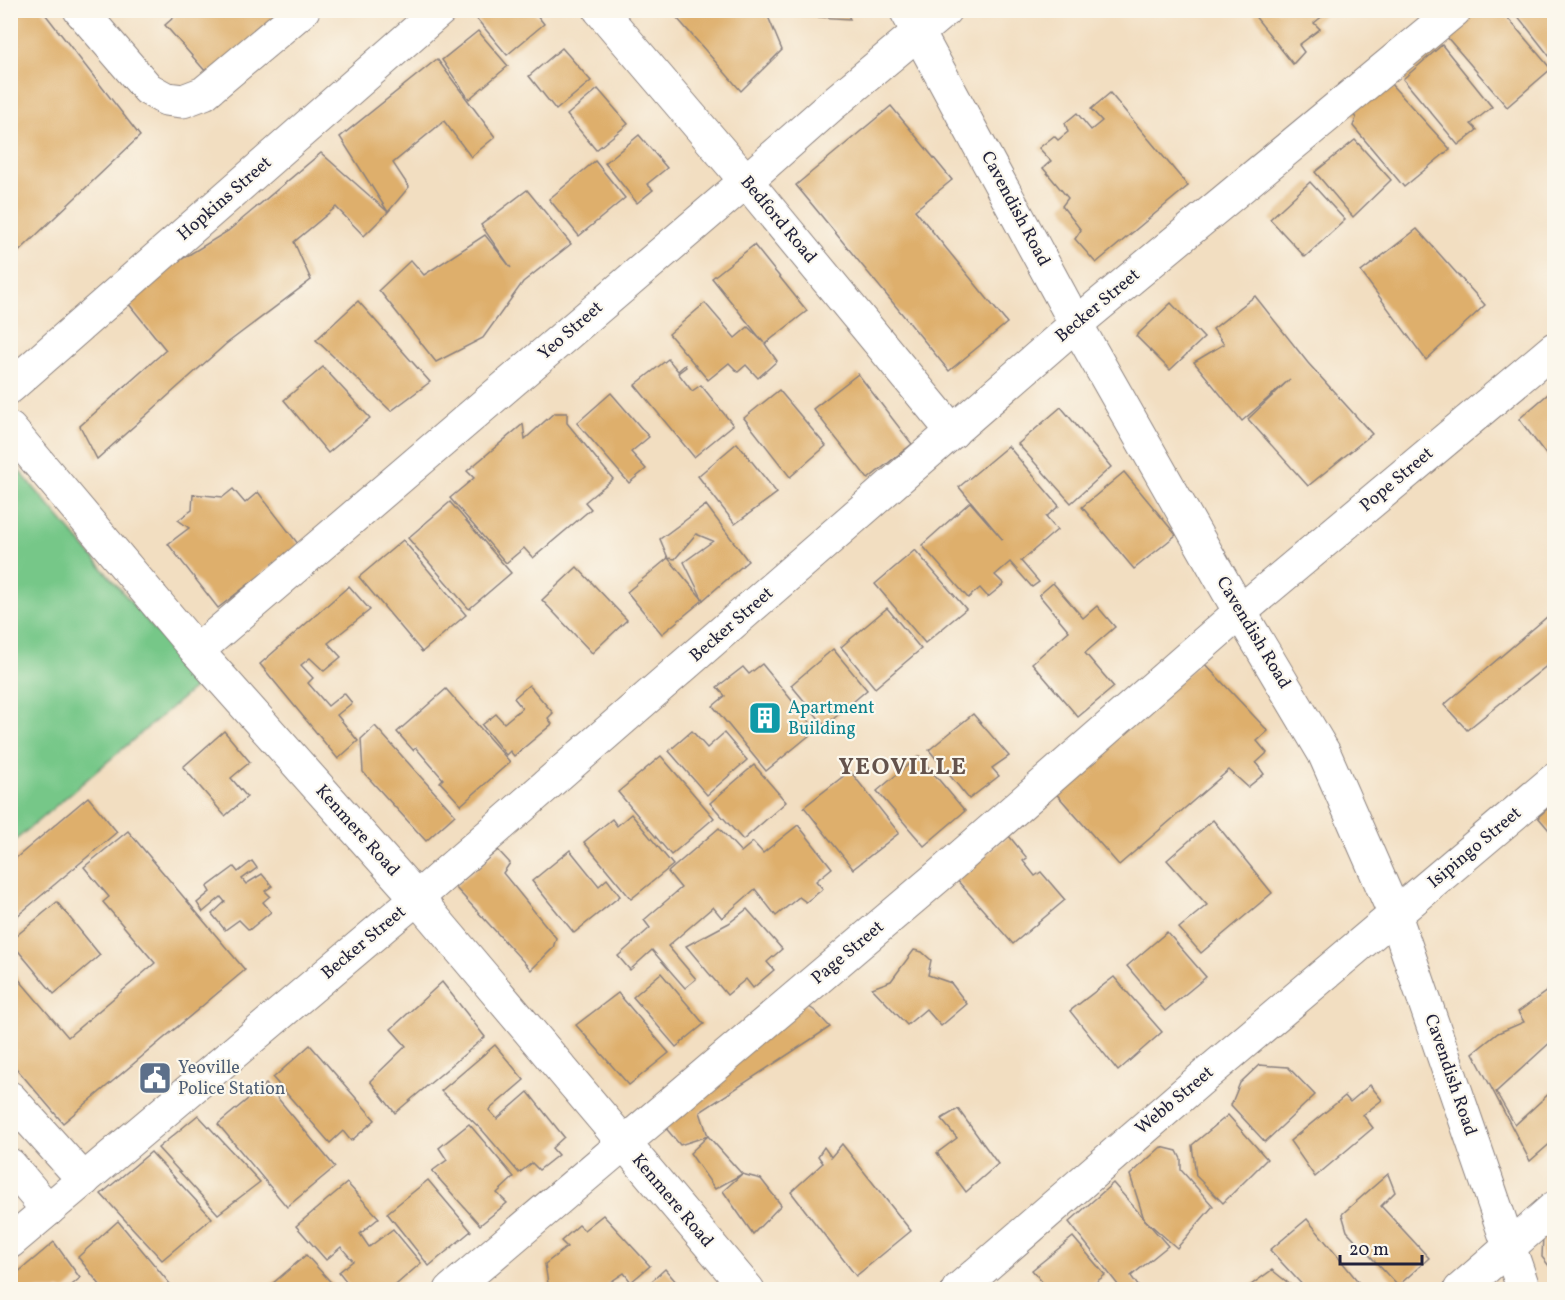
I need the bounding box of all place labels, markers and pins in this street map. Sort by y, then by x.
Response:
place label: Apartment Building [788,696,875,742]
building icon: Apartment Building [747,700,783,736]
place label: Yeoville Police Station [178,1056,286,1102]
public building icon: Yeoville Police Station [137,1060,173,1096]

